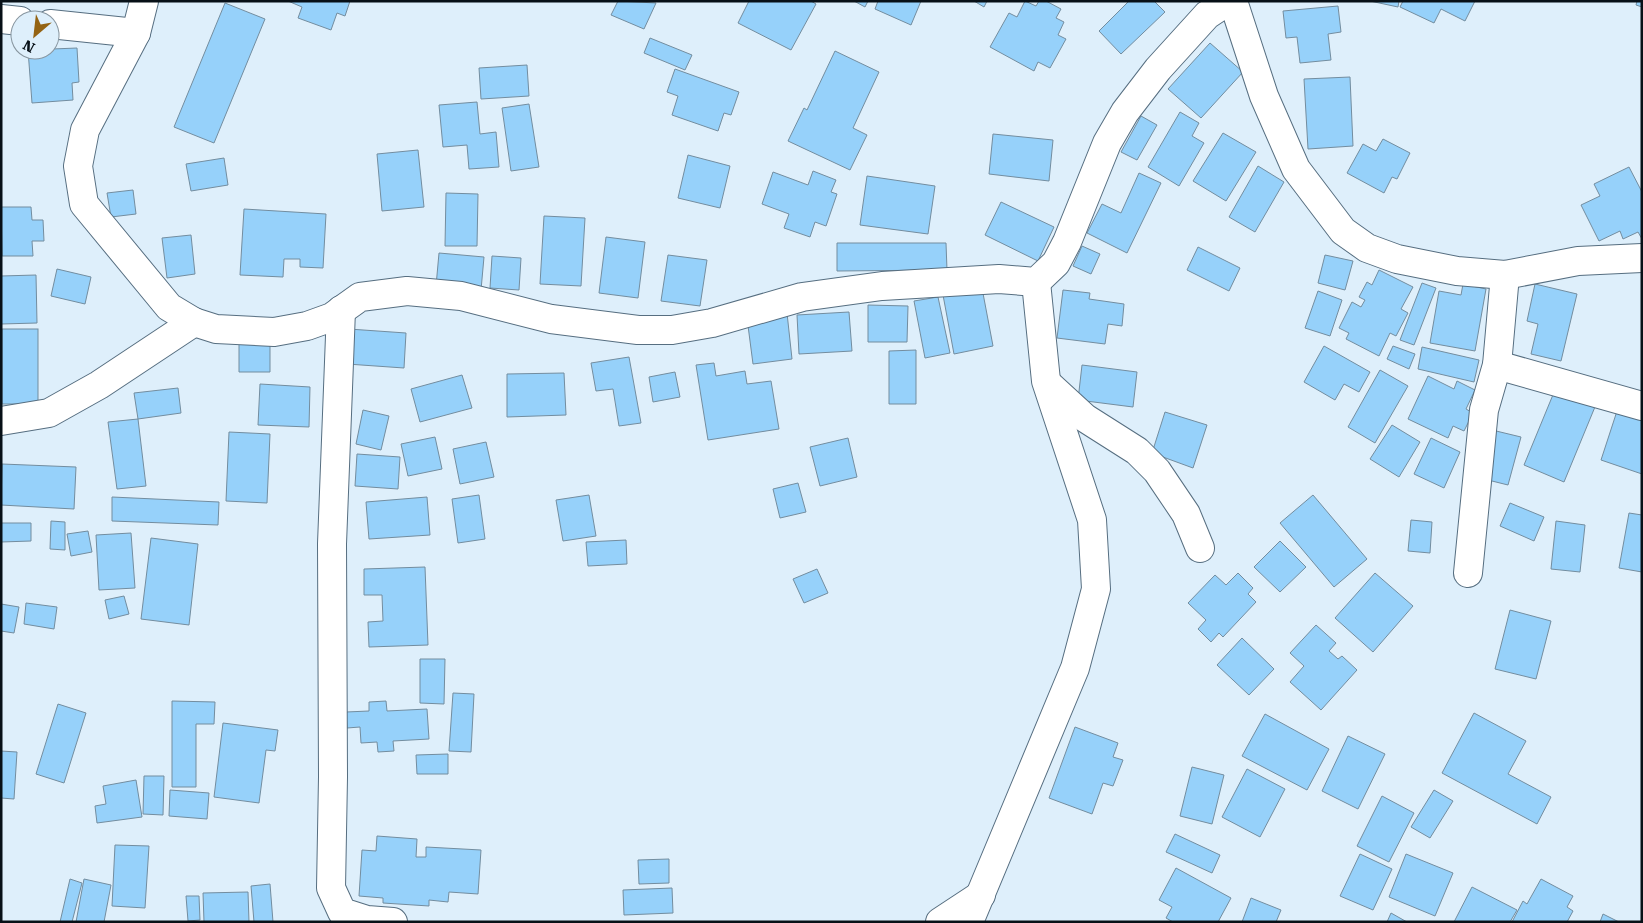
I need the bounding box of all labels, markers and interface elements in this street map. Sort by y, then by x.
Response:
north arrow [10,10,60,60]
text: N [20,37,37,56]

